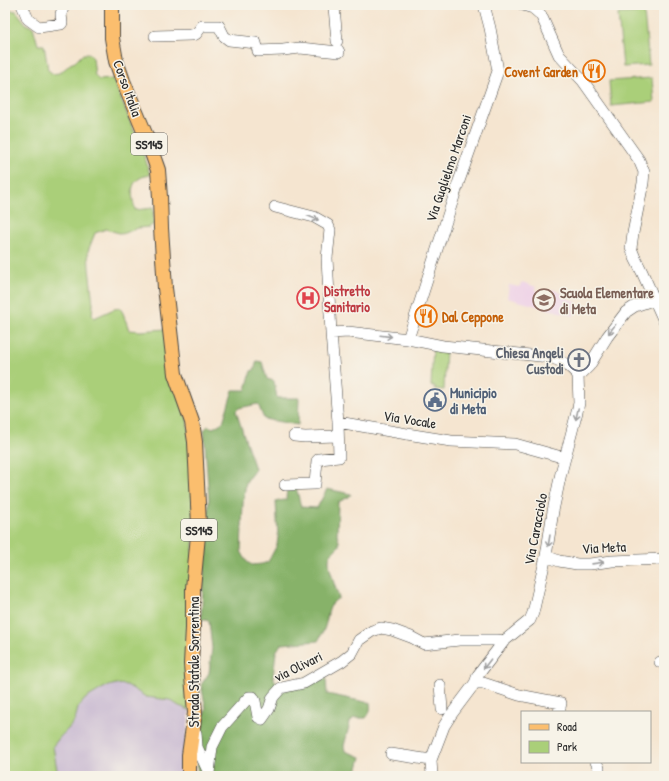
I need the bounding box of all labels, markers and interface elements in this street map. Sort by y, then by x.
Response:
street label: Corso Italia [109,57,147,119]
restaurant icon: Covent Garden [581,58,607,84]
place label: Covent Garden [504,62,578,81]
street label: Via Guglielmo Marconi [421,112,476,225]
road number: SS145 [131,133,167,155]
one-way arrow [306,214,318,222]
place label: Distretto Sanitario [324,281,371,316]
place label: Scuola Elementare di Meta [560,283,654,318]
hospital icon: Distretto Sanitario [295,285,321,311]
school or university icon: Scuola Elementare di Meta [531,287,557,313]
restaurant icon: Dal Ceppone [413,303,439,329]
place label: Dal Ceppone [442,307,504,328]
one-way arrow [608,324,617,335]
one-way arrow [379,333,392,340]
place label: Chiesa Angeli Custodi [496,343,564,378]
church icon: Chiesa Angeli Custodi [566,347,592,373]
place label: Municipio di Meta [450,383,497,418]
public building icon: Municipio di Meta [422,387,448,413]
street label: Via Vocale [382,405,438,433]
one-way arrow [572,407,580,420]
street label: Via Caracciolo [519,491,551,567]
road number: SS145 [181,519,217,541]
one-way arrow [544,534,552,547]
street label: Via Meta [582,536,627,558]
one-way arrow [591,559,604,567]
street label: Strada Statale Sorrentina [184,596,203,727]
street label: via Olivari [271,646,325,686]
one-way arrow [482,658,491,669]
legend [521,711,651,763]
text: Road [557,718,577,735]
text: Park [557,738,577,755]

